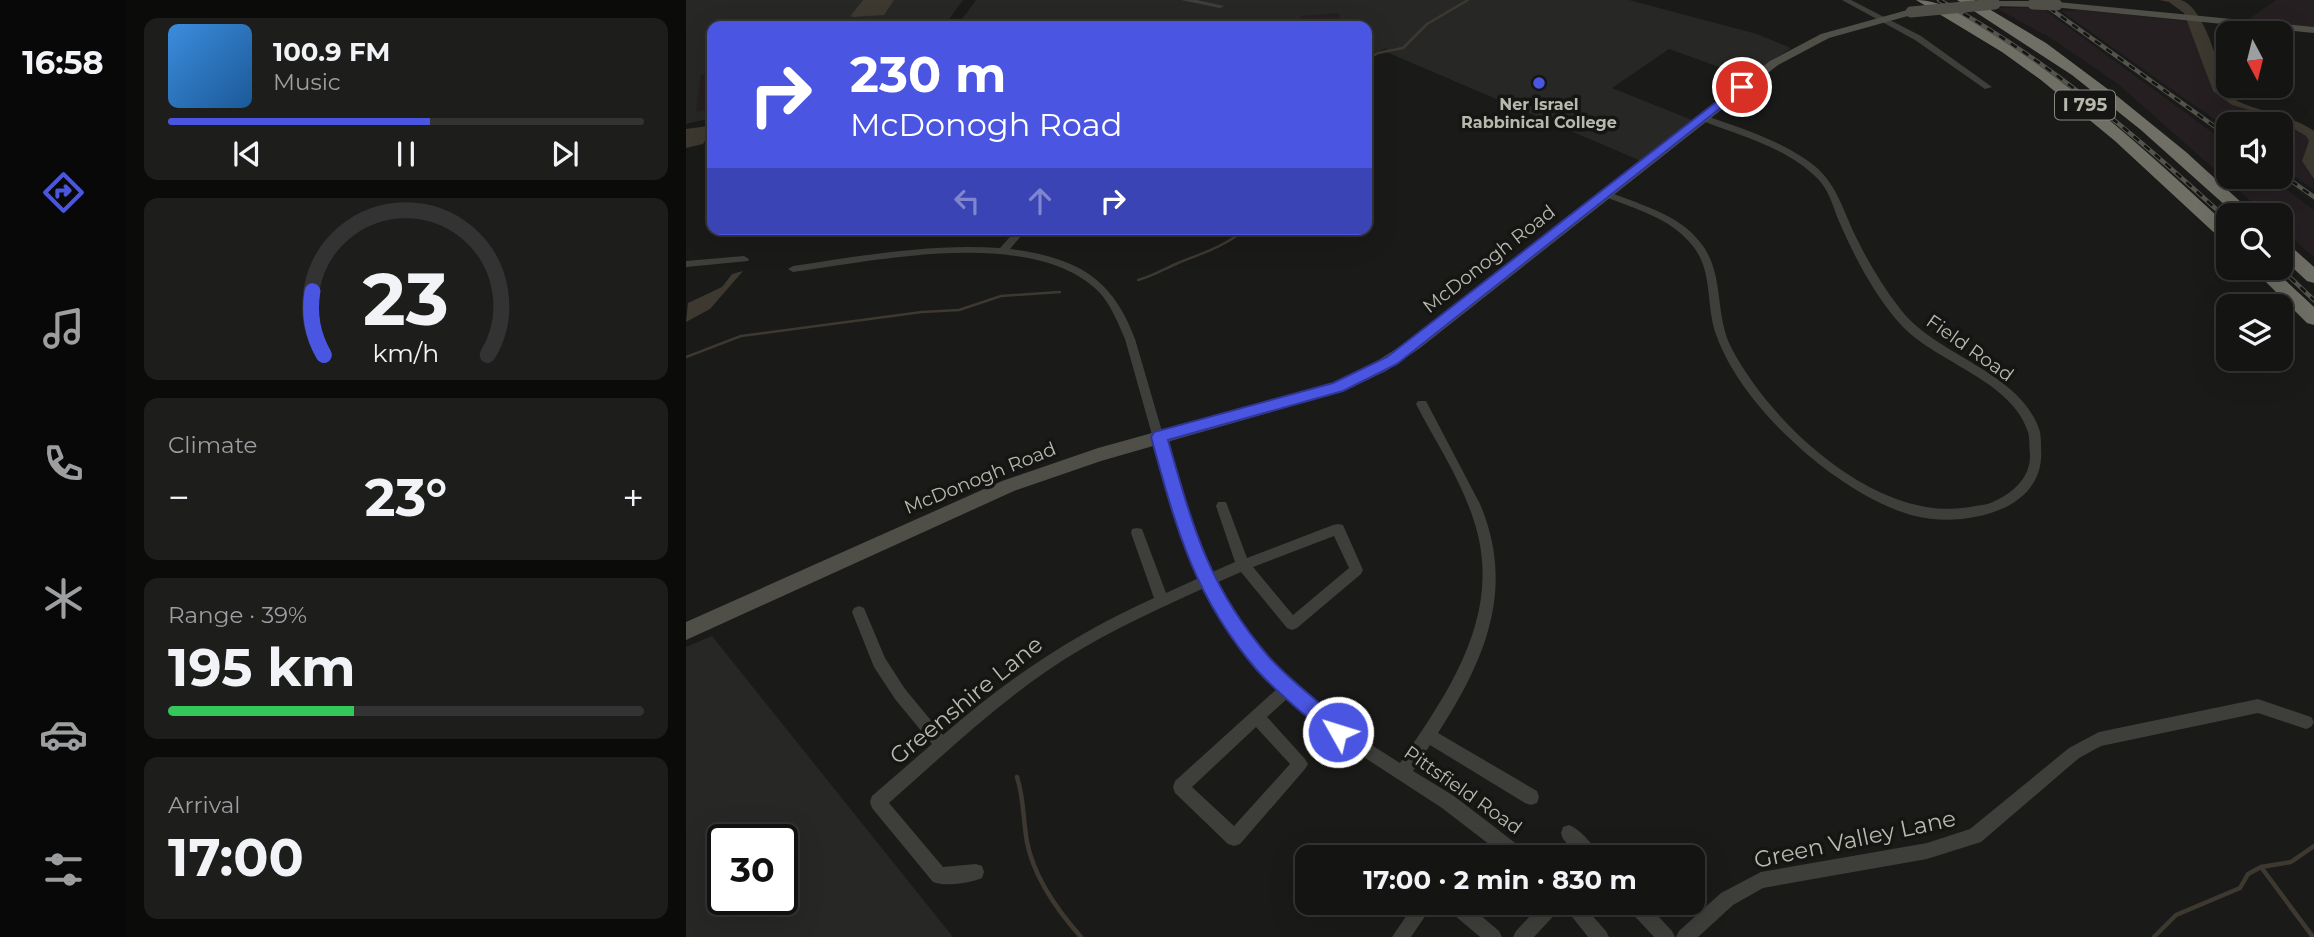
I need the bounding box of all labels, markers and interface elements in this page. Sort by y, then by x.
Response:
north arrow [2216,21,2292,98]
map controls [2216,21,2293,371]
text: 100.9 FM [273,36,390,68]
text: 16:58 [22,43,104,82]
text: 230 m [850,45,1006,104]
icon: right [735,49,826,140]
pin [1712,57,1772,117]
text: Music [273,68,341,96]
icon: arrive [1723,68,1761,106]
marker: Ner Israel Rabbinical College [1531,75,1547,91]
road number: I 795 [2055,90,2115,120]
place label: Ner Israel Rabbinical College [1461,95,1617,132]
text: McDonogh Road [850,105,1122,144]
button: sound [2216,112,2293,189]
icon: previous [228,135,266,173]
icon: pause [387,135,425,173]
icon: next [546,135,584,173]
icon: directions [39,168,88,217]
icon: left [948,182,986,220]
icon: ahead [1021,182,1059,220]
icon: right [1094,182,1132,220]
street label: McDonogh Road [1418,200,1560,318]
button: search [2216,203,2293,280]
text: 23 [363,255,449,343]
button: layers [2216,294,2293,371]
icon: music [39,304,88,353]
street label: Field Road [1922,310,2018,386]
text: km/h [373,338,439,368]
text: Climate [168,431,257,459]
street label: McDonogh Road [901,437,1059,519]
icon: phone [39,439,88,488]
text: 23° [365,466,447,529]
text: − [168,474,190,521]
text: + [622,474,644,521]
icon: climate [39,574,88,623]
text: Range · 39% [168,601,307,629]
street label: Greenshire Lane [884,630,1048,770]
text: 195 km [168,636,356,699]
position arrow [1301,695,1375,769]
icon: car [39,710,88,759]
street label: Pittsfield Road [1400,741,1526,839]
text: Arrival [168,791,241,819]
street label: Green Valley Lane [1752,804,1958,874]
speed limit sign: 30 [707,824,798,915]
text: 17:00 [168,826,304,889]
icon: filters [39,845,88,894]
text: 17:00 · 2 min · 830 m [1363,864,1637,896]

